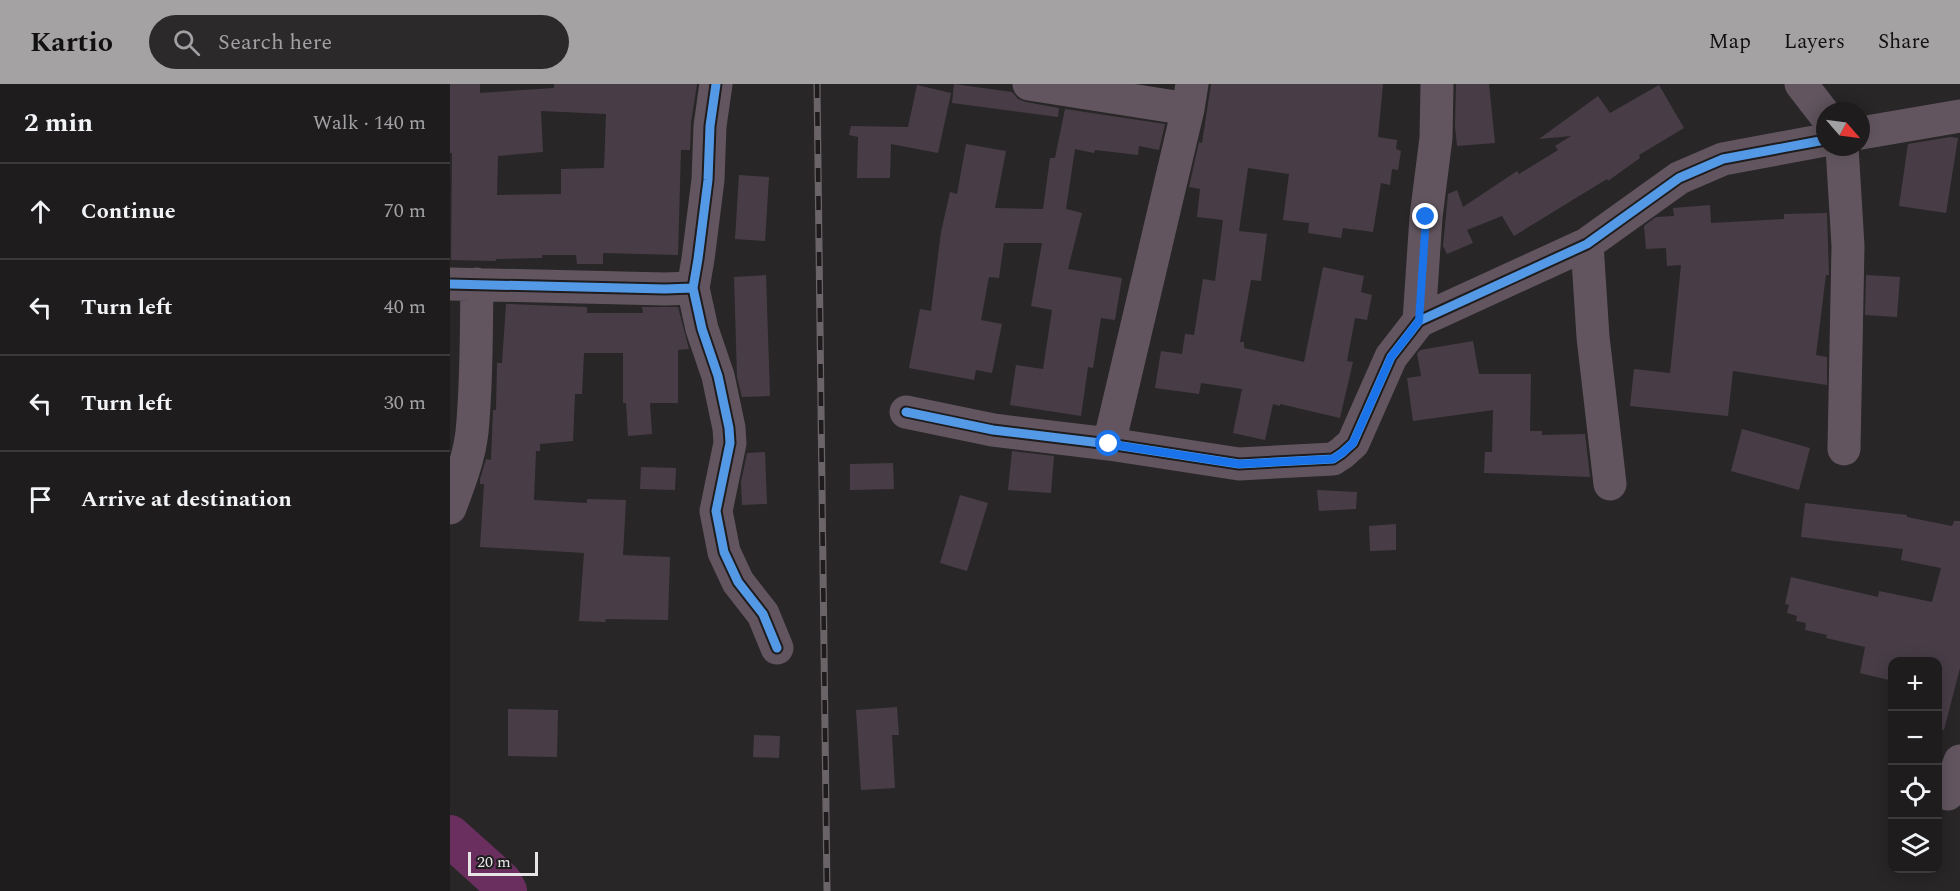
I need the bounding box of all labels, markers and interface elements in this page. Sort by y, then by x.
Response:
search box [149,15,569,69]
text: Kartio [30,21,113,64]
icon: search [170,26,203,59]
text: Search here [218,26,332,59]
text: Map [1709,26,1751,58]
text: Layers [1784,26,1845,58]
text: Share [1878,26,1930,58]
north arrow [1816,102,1870,156]
text: 2 min [24,103,93,143]
text: Walk · 140 m [313,108,426,138]
icon: ahead [24,195,57,228]
text: Continue [81,195,176,228]
text: 70 m [384,196,426,226]
route end [1412,203,1438,229]
icon: left [24,291,57,324]
text: Turn left [81,291,173,324]
text: 40 m [384,292,426,322]
icon: left [24,387,57,420]
text: Turn left [81,387,173,420]
text: 30 m [384,388,426,418]
route start [1095,430,1121,456]
icon: arrive [24,483,57,516]
text: Arrive at destination [81,483,292,516]
map controls [1888,657,1942,873]
button: + [1888,657,1942,711]
button: − [1888,711,1942,765]
button: locate [1888,765,1942,819]
button: layers [1888,819,1942,873]
scale bar [468,849,538,876]
text: 20 m [477,850,511,874]

